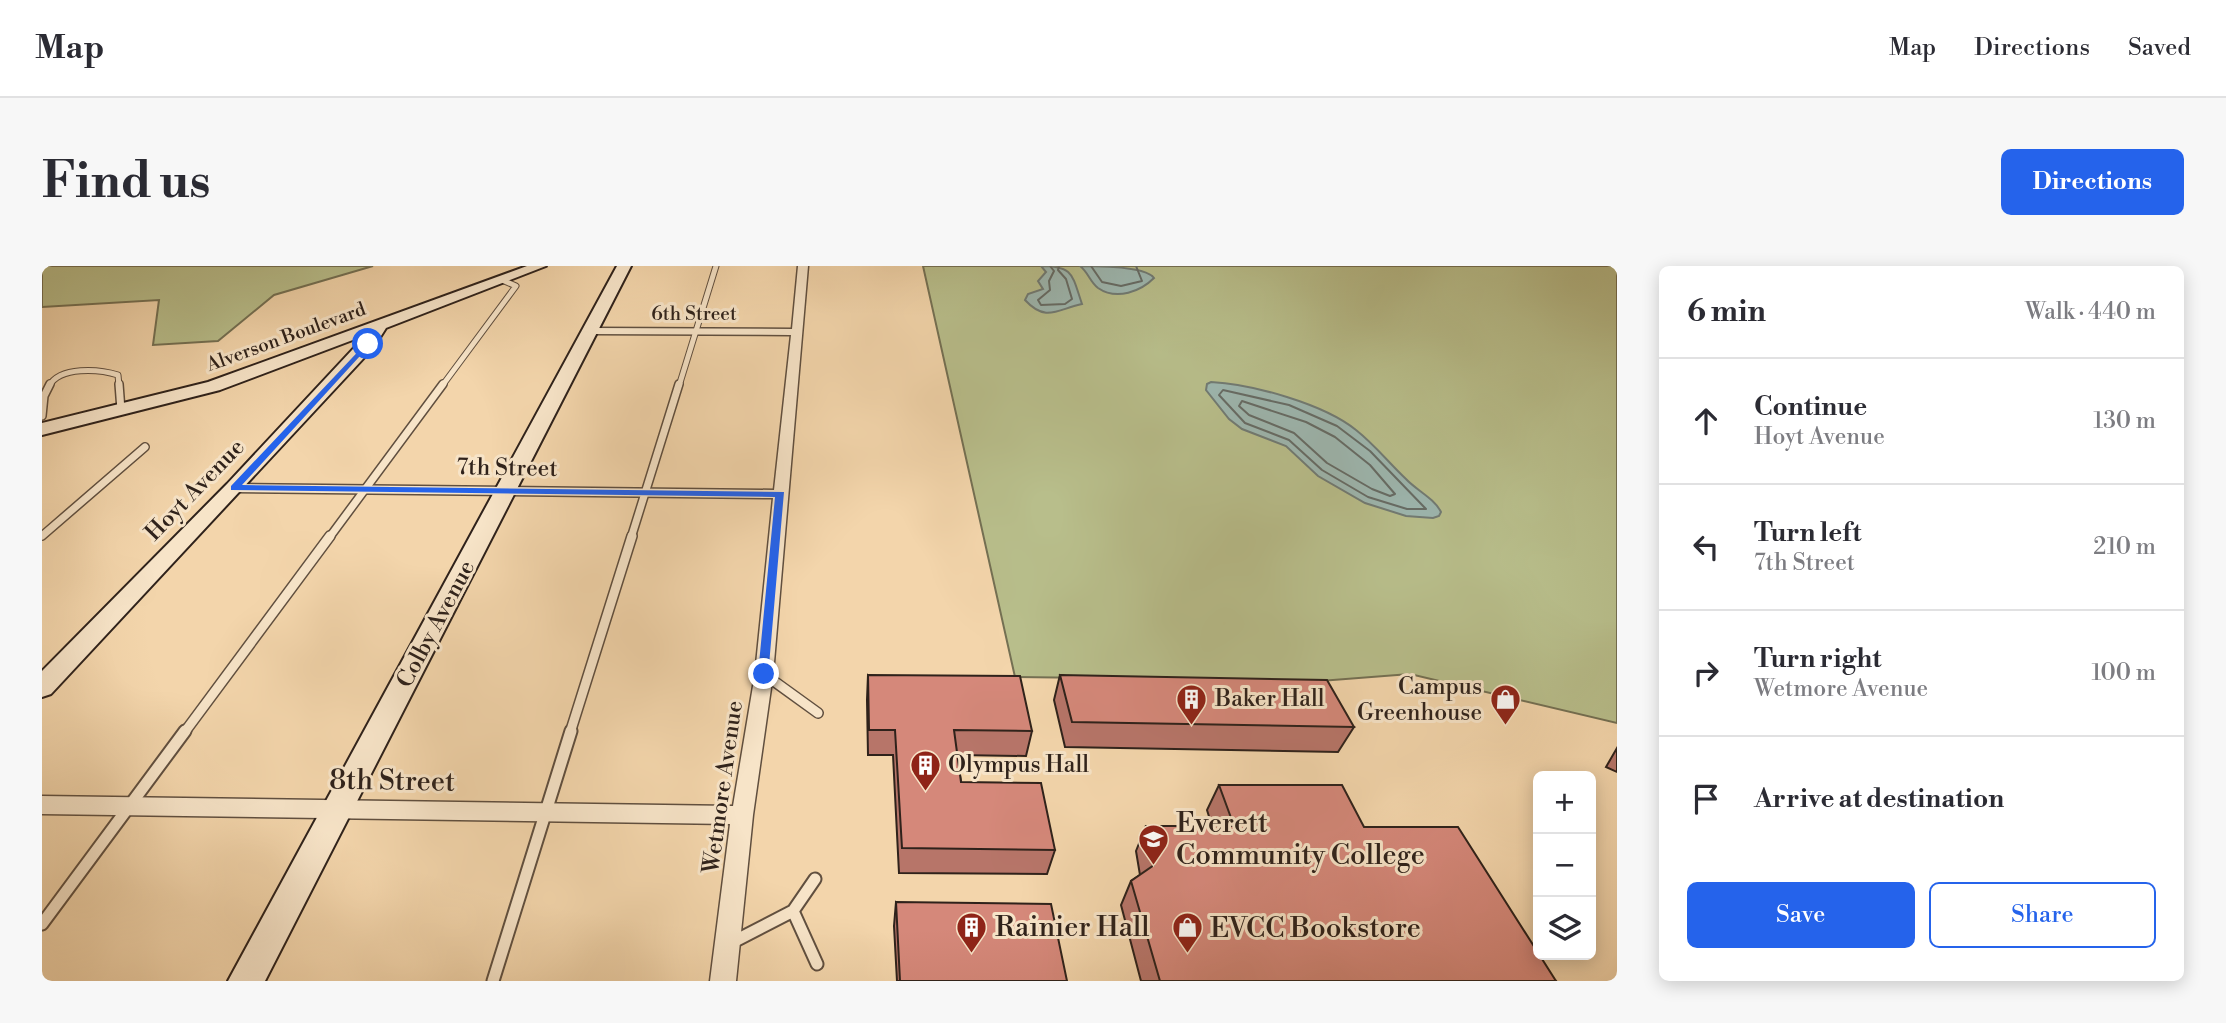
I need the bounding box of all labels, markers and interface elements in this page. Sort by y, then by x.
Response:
text: Map [35,28,104,69]
text: Map [1889,33,1936,63]
text: Directions [1974,33,2090,63]
text: Saved [2128,33,2191,63]
button: Directions [2001,149,2184,215]
text: Find us [42,152,211,213]
text: 6 min [1687,293,1766,331]
street label: Alverson Boulevard [202,297,369,377]
text: Walk · 440 m [2025,298,2156,326]
street label: 6th Street [651,302,737,326]
route start [352,328,383,359]
text: Continue [1754,391,1867,423]
icon: ahead [1687,402,1725,440]
text: 130 m [2093,407,2156,435]
text: Hoyt Avenue [1754,423,1885,451]
street label: Hoyt Avenue [140,433,250,547]
street label: 7th Street [456,453,558,483]
text: Turn left [1754,517,1862,549]
icon: left [1687,528,1725,566]
text: 210 m [2093,533,2156,561]
text: 7th Street [1754,549,1855,577]
street label: Colby Avenue [391,556,481,692]
text: Turn right [1754,643,1882,675]
icon: right [1687,654,1725,692]
route end [748,658,779,689]
text: 100 m [2091,659,2156,687]
place label: Campus Greenhouse [1357,673,1482,727]
text: Wetmore Avenue [1754,675,1928,703]
building icon: Baker Hall [1175,682,1209,726]
shop icon: Campus Greenhouse [1488,683,1522,727]
place label: Baker Hall [1214,685,1325,713]
street label: Wetmore Avenue [697,699,749,876]
building icon: Olympus Hall [908,748,942,792]
place label: Olympus Hall [948,751,1089,779]
street label: 8th Street [329,762,455,800]
map controls [1533,771,1596,960]
button: + [1533,771,1596,834]
icon: arrive [1687,780,1725,818]
text: Arrive at destination [1754,783,2004,815]
place label: Everett Community College [1176,806,1425,873]
school or university icon: Everett Community College [1136,822,1170,866]
button: − [1533,834,1596,897]
button: Save [1687,882,1915,948]
button: Share [1929,882,2156,948]
button: layers [1533,897,1596,960]
building icon: Rainier Hall [955,910,989,954]
place label: Rainier Hall [995,910,1150,945]
shop icon: EVCC Bookstore [1170,911,1204,955]
place label: EVCC Bookstore [1210,911,1421,946]

